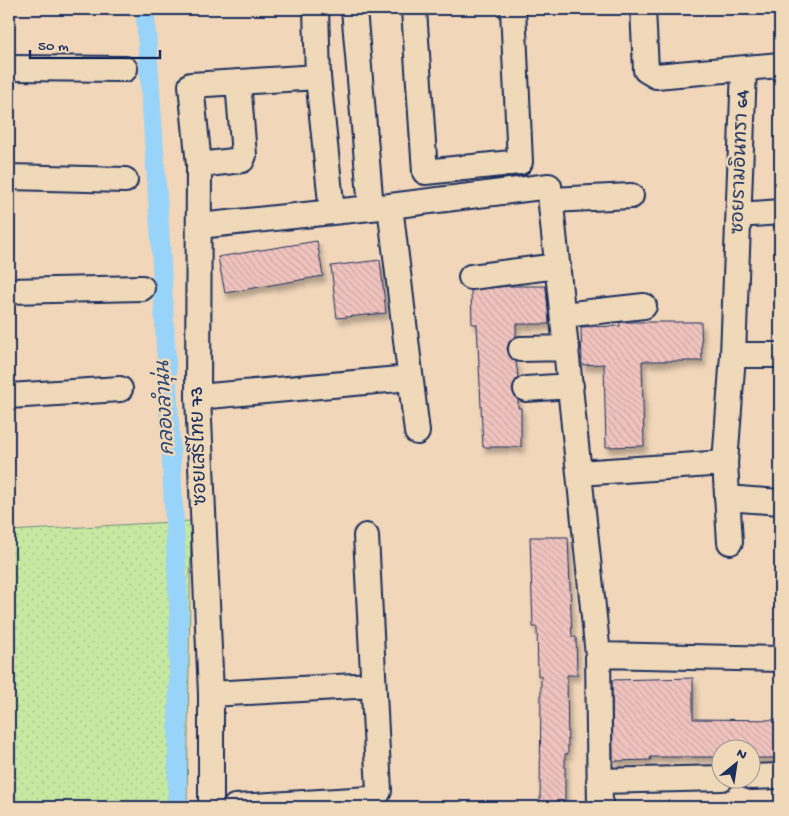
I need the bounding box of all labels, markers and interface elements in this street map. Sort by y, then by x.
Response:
scale bar [30,28,160,60]
text: 50 m [38,38,69,56]
street label: ซอยรามอินทรา 64 [725,89,755,235]
water label: คลองลำนุ่น [149,359,181,456]
street label: ซอยเสรีไทย 73 [182,386,214,506]
north arrow [712,738,762,788]
text: N [733,745,749,765]

